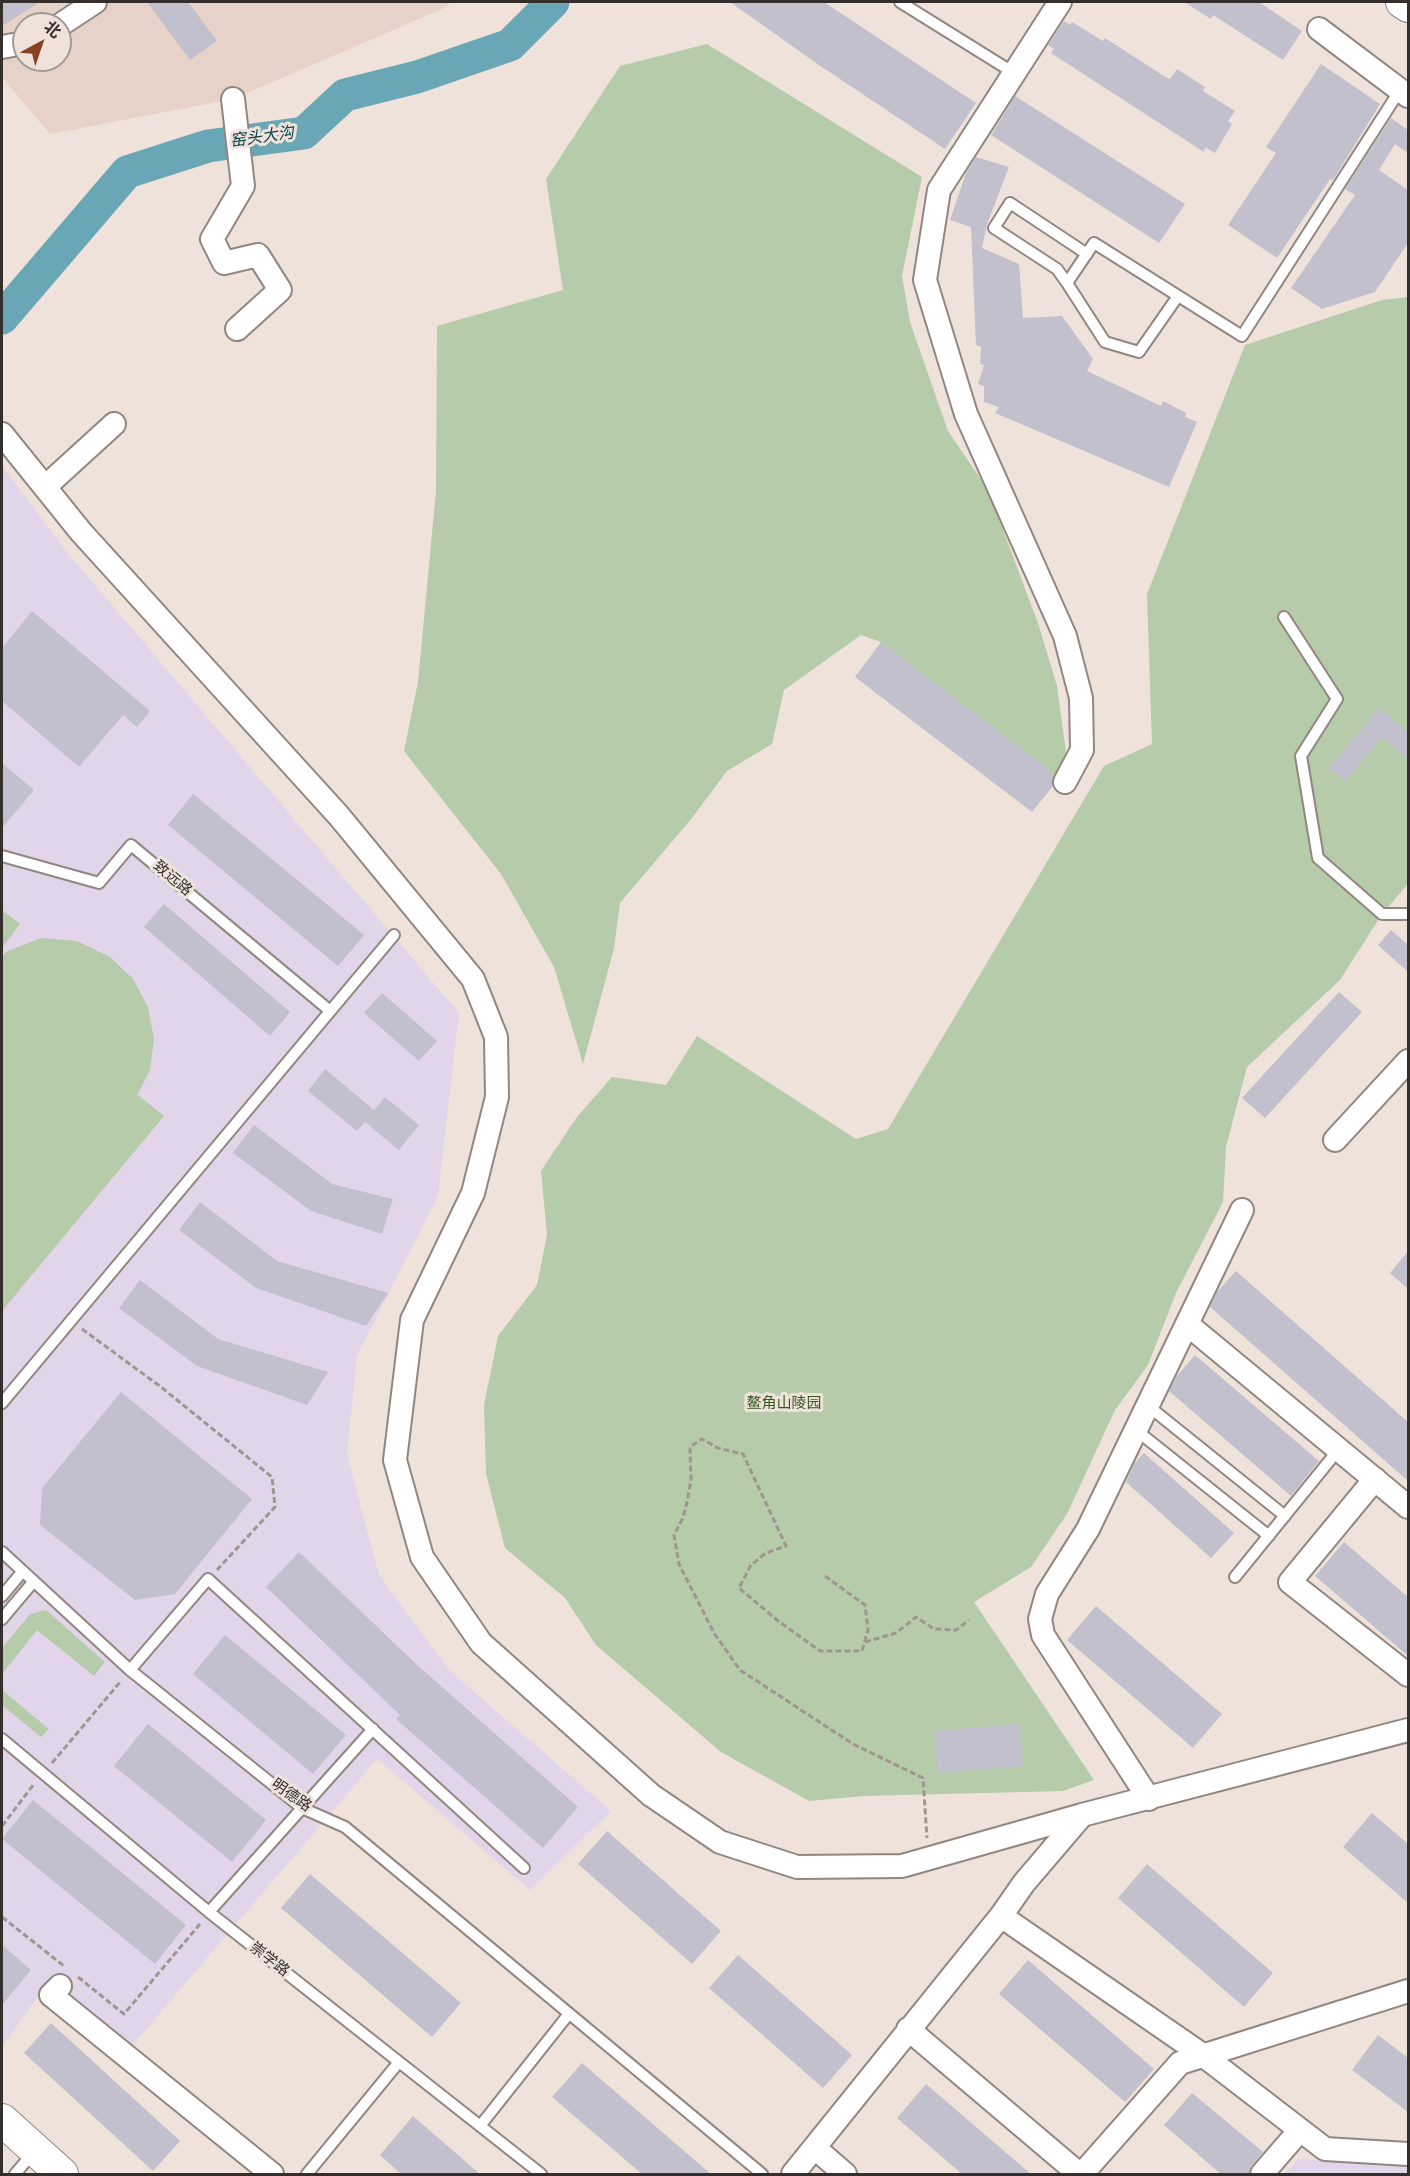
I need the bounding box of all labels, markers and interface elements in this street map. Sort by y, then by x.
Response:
north arrow [12,12,72,72]
text: 北 [39,16,65,43]
water label: 窑头大沟 [229,124,295,152]
street label: 致远路 [149,858,195,900]
park label: 鳌角山陵园 [747,1395,821,1413]
street label: 明德路 [267,1776,315,1816]
street label: 崇学路 [246,1939,292,1981]

